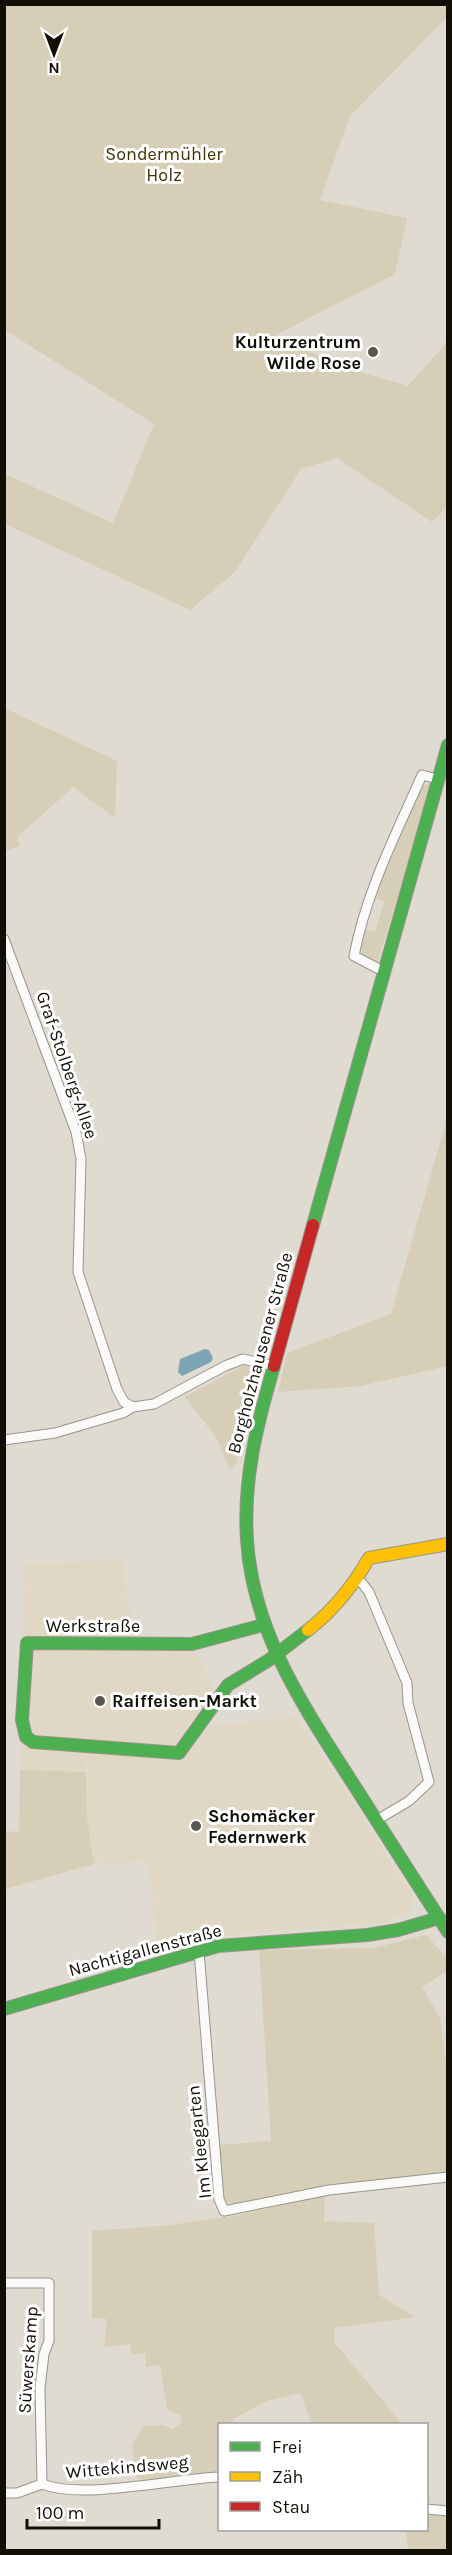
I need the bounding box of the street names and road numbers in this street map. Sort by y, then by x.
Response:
street label: Graf-Stolberg-Allee [31,988,103,1142]
street label: Borgholzhausener Straße [223,1250,297,1456]
street label: Werkstraße [46,1615,140,1637]
street label: Nachtigallenstraße [66,1919,224,1981]
street label: Im Kleegarten [182,2084,216,2200]
street label: Süwerskamp [13,2306,43,2414]
street label: Wittekindsweg [65,2451,189,2483]

